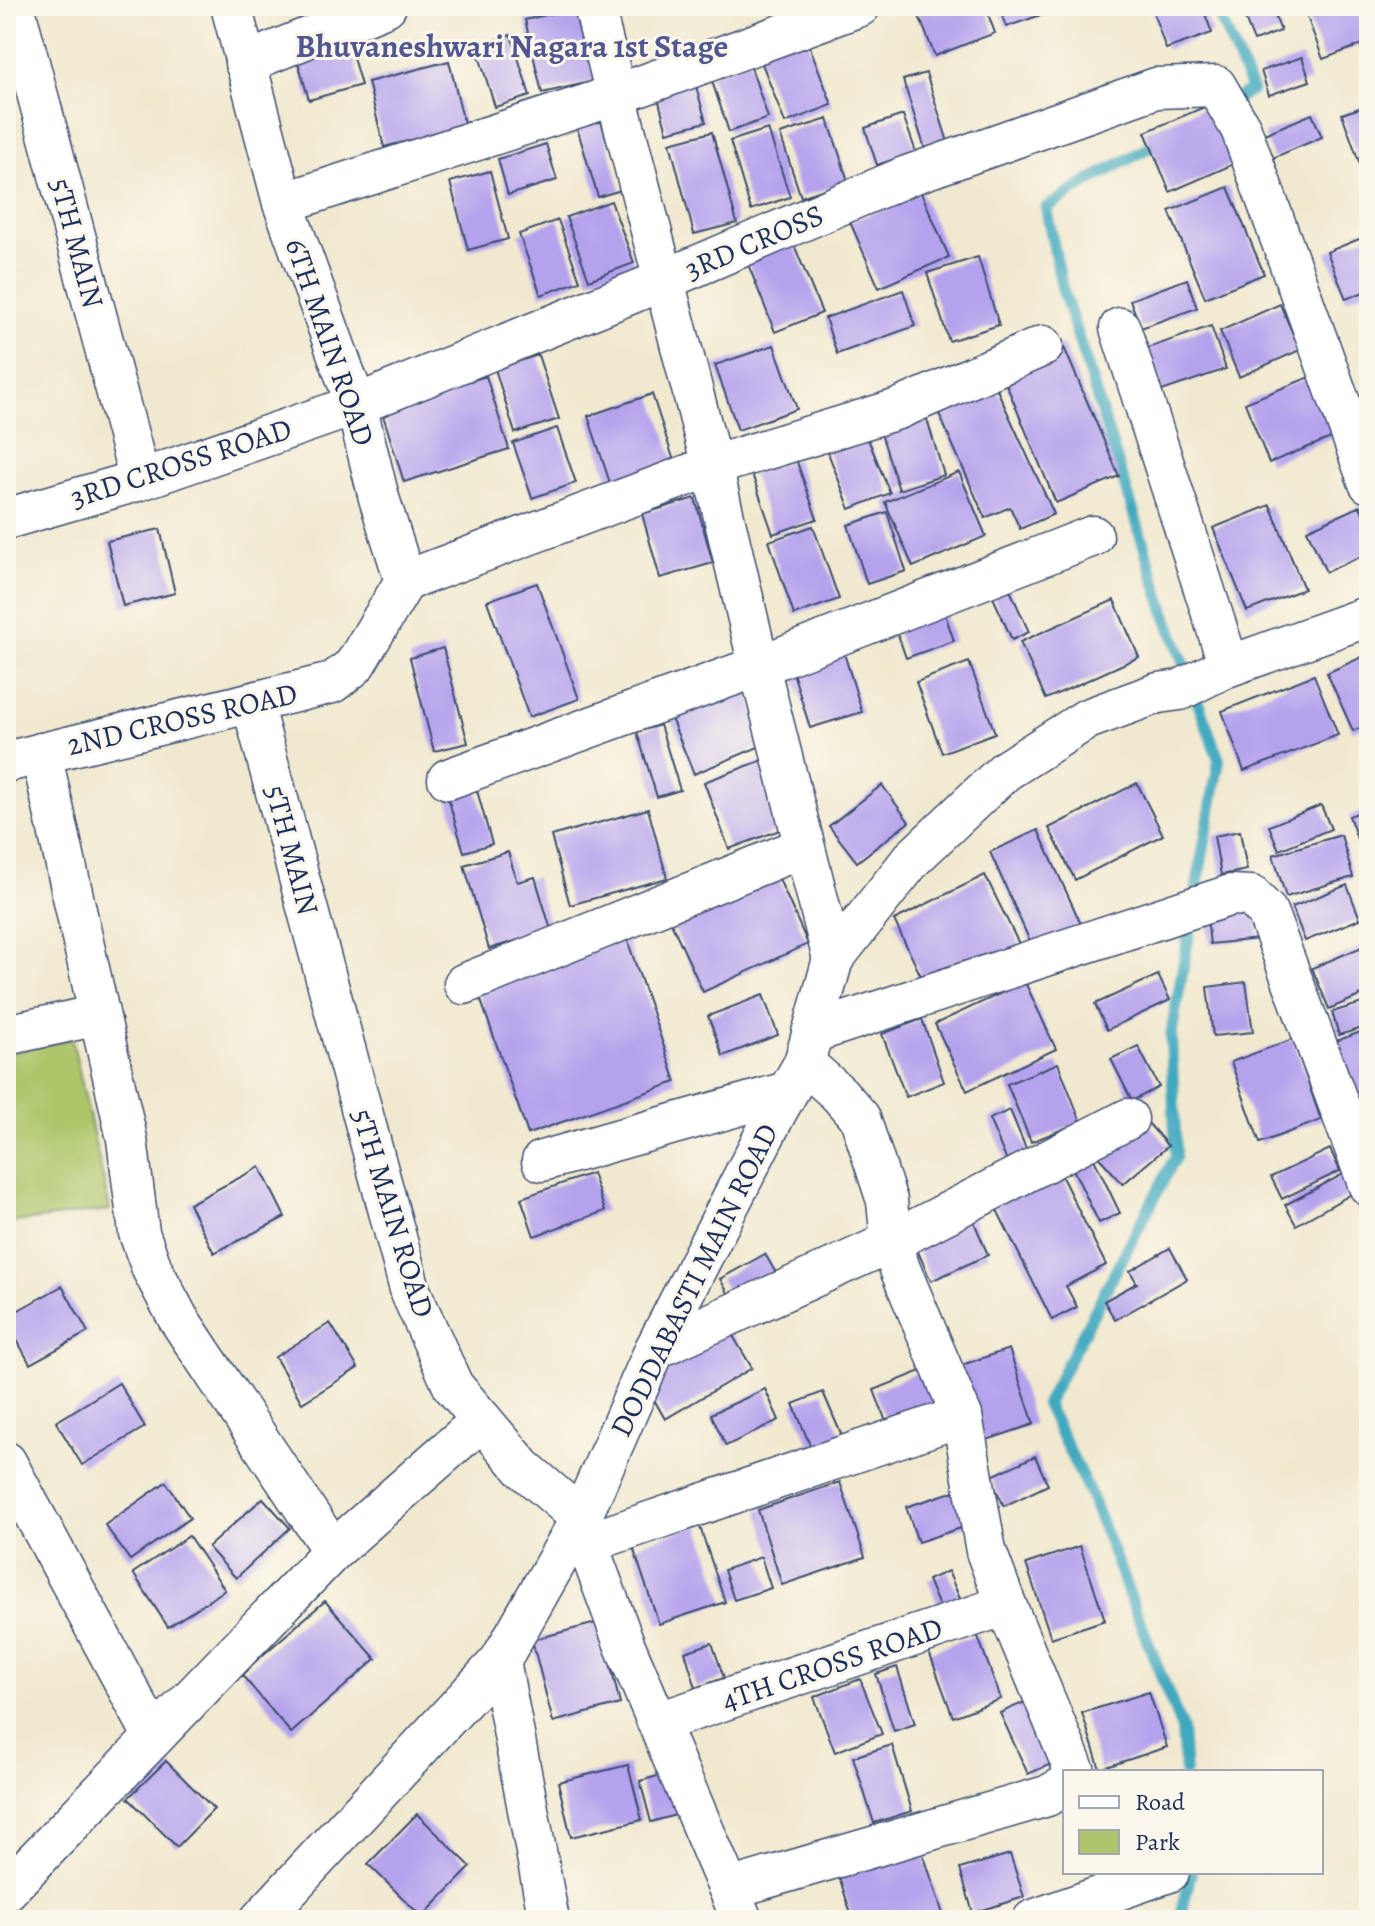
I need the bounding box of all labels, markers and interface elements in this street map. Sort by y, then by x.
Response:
district label: Bhuvaneshwari Nagara 1st Stage [296,24,728,68]
street label: 5TH MAIN [40,174,114,312]
street label: 3RD CROSS [678,195,830,289]
street label: 6TH MAIN ROAD [276,233,384,451]
street label: 3RD CROSS ROAD [65,408,297,518]
street label: 2ND CROSS ROAD [63,673,301,765]
street label: 5TH MAIN [255,781,329,919]
street label: 5TH MAIN ROAD [342,1104,444,1322]
street label: DODDABASTI MAIN ROAD [601,1117,787,1443]
street label: 4TH CROSS ROAD [716,1607,948,1721]
legend [1063,1770,1323,1874]
text: Road [1135,1786,1185,1818]
text: Park [1135,1826,1180,1858]

